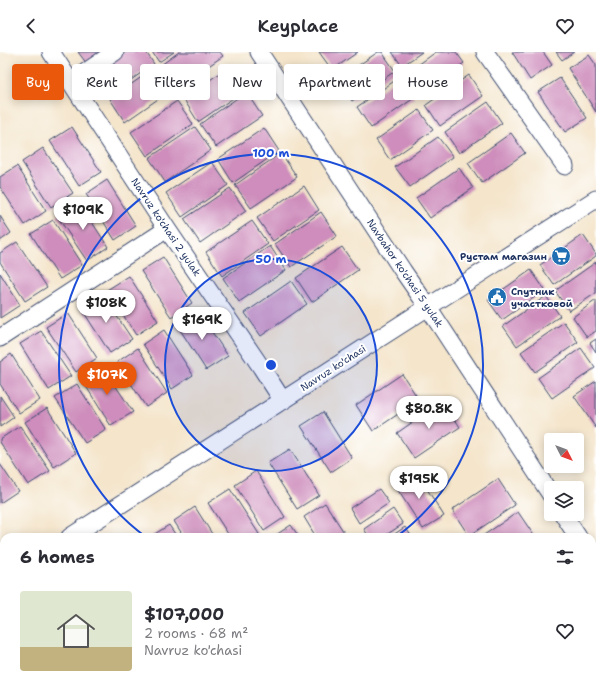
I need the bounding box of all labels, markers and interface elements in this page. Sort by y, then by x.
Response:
text: Keyplace [257,14,339,38]
icon: back [20,15,42,37]
icon: heart [554,15,576,37]
chip: Buy [12,64,64,100]
chip: Rent [72,64,132,100]
chip: Filters [140,64,210,100]
chip: New [218,64,276,100]
chip: Apartment [284,64,385,100]
chip: House [393,64,463,100]
text: 100 m [253,145,290,161]
street label: Navruz ko'chasi 2 yulak [128,175,204,279]
pin: $109K [55,197,111,231]
text: $109K [63,201,103,218]
street label: Navbahor ko'chasi 5 yulak [364,216,446,330]
supermarket icon: Рустам магазин [550,245,572,267]
place label: Рустам магазин [460,250,547,263]
text: 50 m [256,251,287,267]
place label: Спутник участковой [511,285,573,310]
public building icon: Спутник участковой [486,286,508,308]
pin: $108K [78,290,134,324]
text: $108K [85,294,127,311]
pin: $169K [174,307,230,341]
text: $169K [182,311,222,328]
street label: Navruz ko'chasi [298,342,368,394]
centre of rings [264,358,278,372]
pin: $107K [79,362,135,396]
text: $107K [87,366,127,383]
pin: $80.8K [396,396,462,430]
text: $80.8K [405,400,453,417]
north arrow [544,433,584,473]
map controls [544,433,584,521]
pin: $195K [391,466,447,500]
text: $195K [399,470,439,487]
button: layers [544,481,584,521]
text: 6 homes [20,546,95,568]
icon: filters [554,546,576,568]
text: $107,000 [144,603,224,625]
icon: home [52,607,100,655]
icon: heart [554,620,576,642]
text: 2 rooms · 68 m² [144,625,248,642]
text: Navruz ko'chasi [144,642,242,659]

